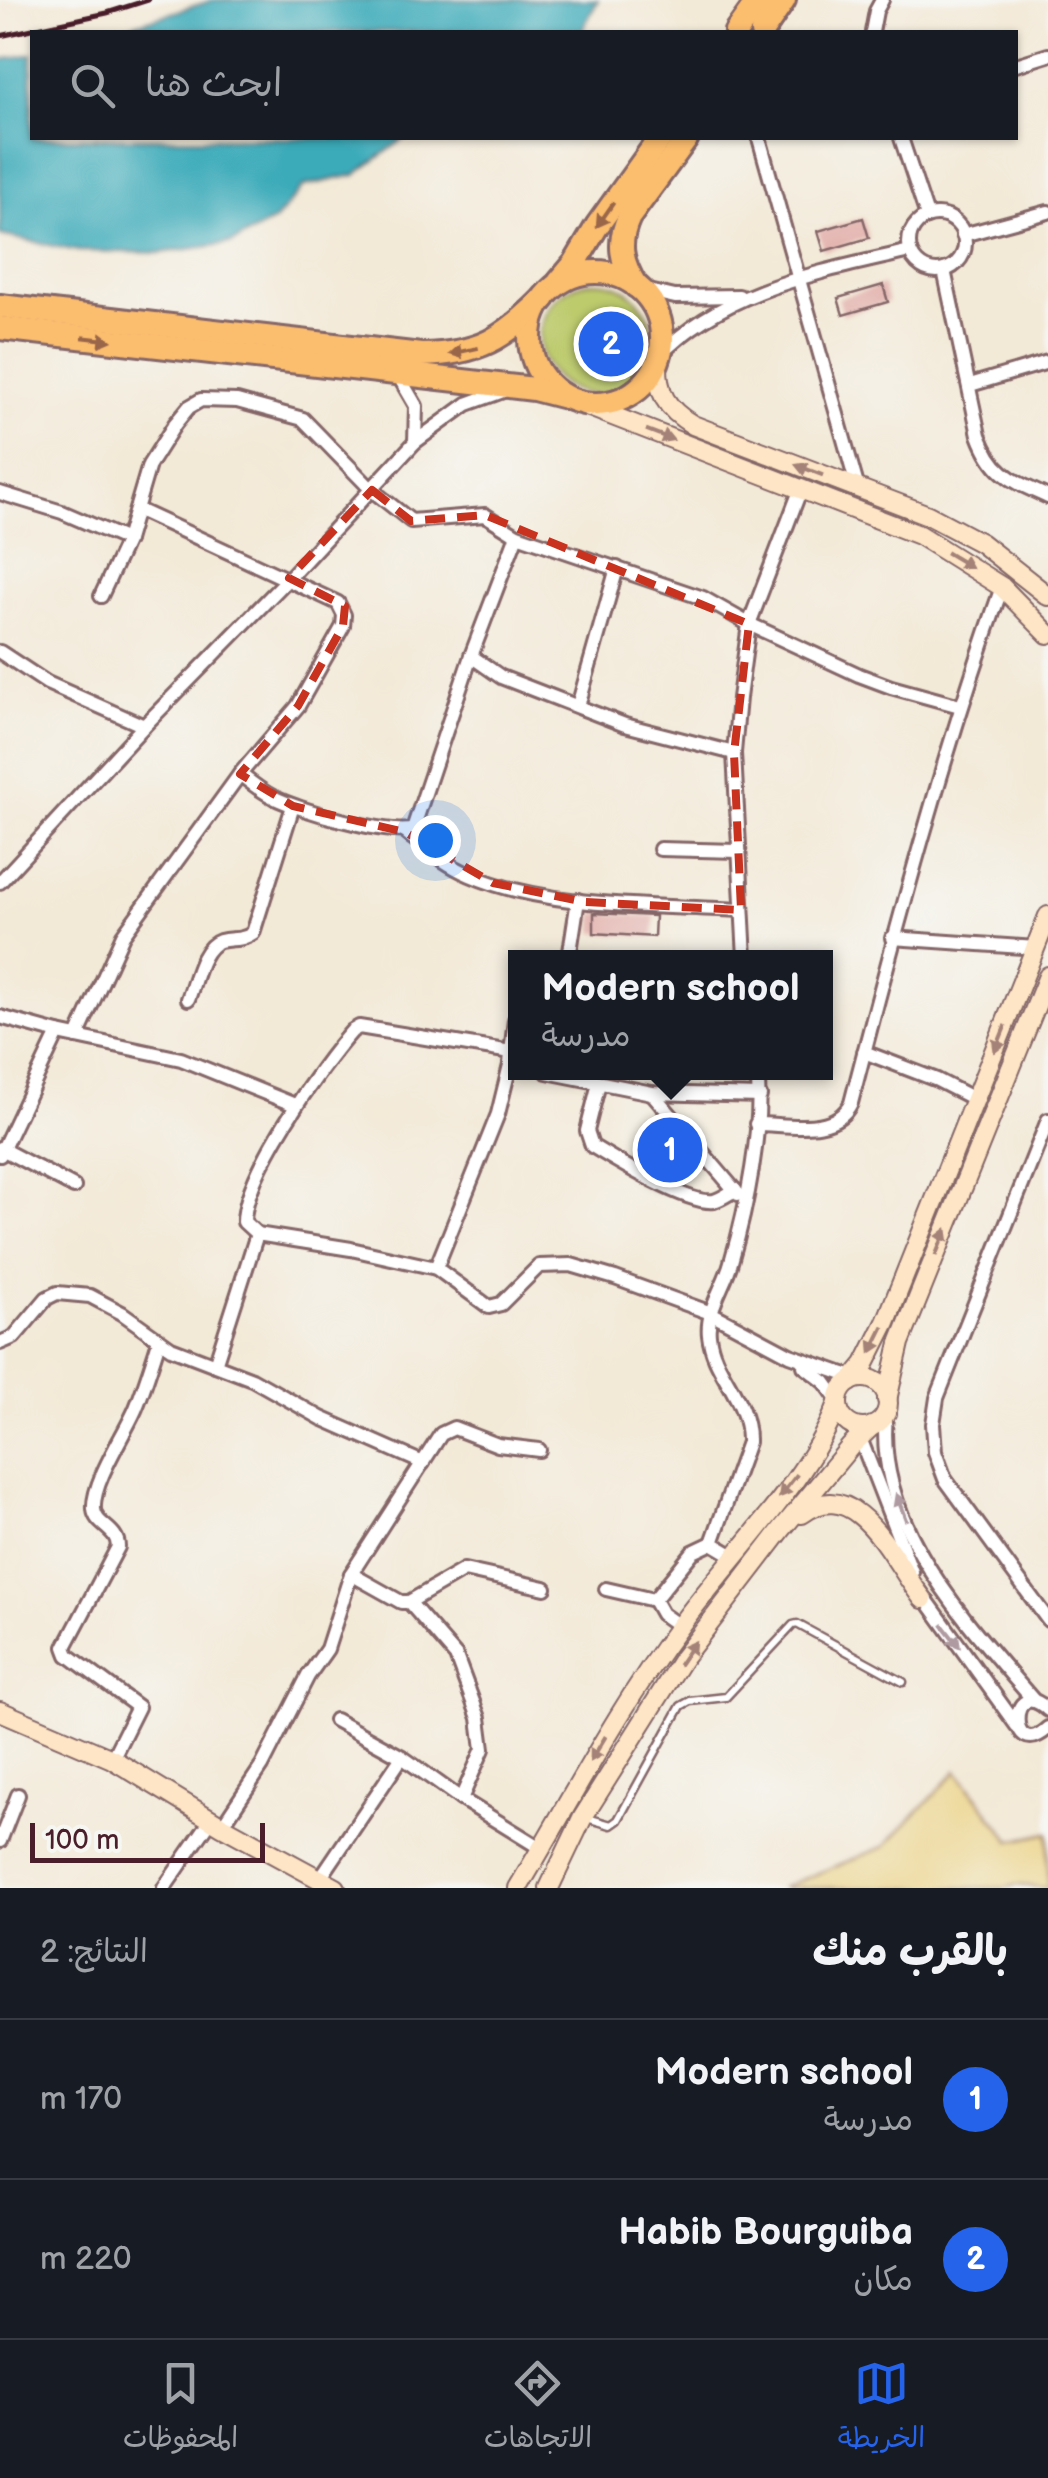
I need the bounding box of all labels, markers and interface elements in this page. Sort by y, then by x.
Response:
search box [30,30,1018,140]
icon: search [65,58,120,113]
text: ابحث هنا [145,62,282,107]
one-way arrow [596,202,615,228]
pin: 2 [578,306,644,382]
one-way arrow [81,331,113,347]
one-way arrow [448,343,479,359]
one-way arrow [645,427,675,443]
one-way arrow [794,462,824,477]
one-way arrow [945,551,973,568]
your location [410,815,461,866]
popup [508,950,833,1080]
text: Modern school [541,966,800,1011]
text: مدرسة [541,1017,631,1056]
one-way arrow [992,1025,1008,1054]
pin: 1 [638,1112,702,1188]
one-way arrow [933,1227,949,1257]
one-way arrow [869,1326,886,1355]
one-way arrow [779,1473,799,1499]
one-way arrow [893,1492,909,1522]
one-way arrow [940,1623,961,1649]
one-way arrow [677,1640,696,1667]
one-way arrow [590,1735,607,1763]
scale bar [30,1818,265,1862]
text: 100 m [45,1824,119,1857]
text: بالقرب منك [812,1927,1008,1978]
text: النتائج: 2 [40,1933,148,1972]
text: Modern school [655,2050,913,2095]
text: 170 m [40,2080,122,2119]
text: 1 [969,2080,982,2119]
text: مدرسة [824,2101,913,2140]
text: Habib Bourguiba [618,2210,913,2255]
text: 220 m [40,2240,132,2279]
text: 2 [966,2240,985,2279]
text: مكان [854,2261,913,2300]
tab: المحفوظات [123,2356,238,2462]
tab: الاتجاهات [484,2356,592,2462]
tab: الخريطة [838,2356,925,2462]

